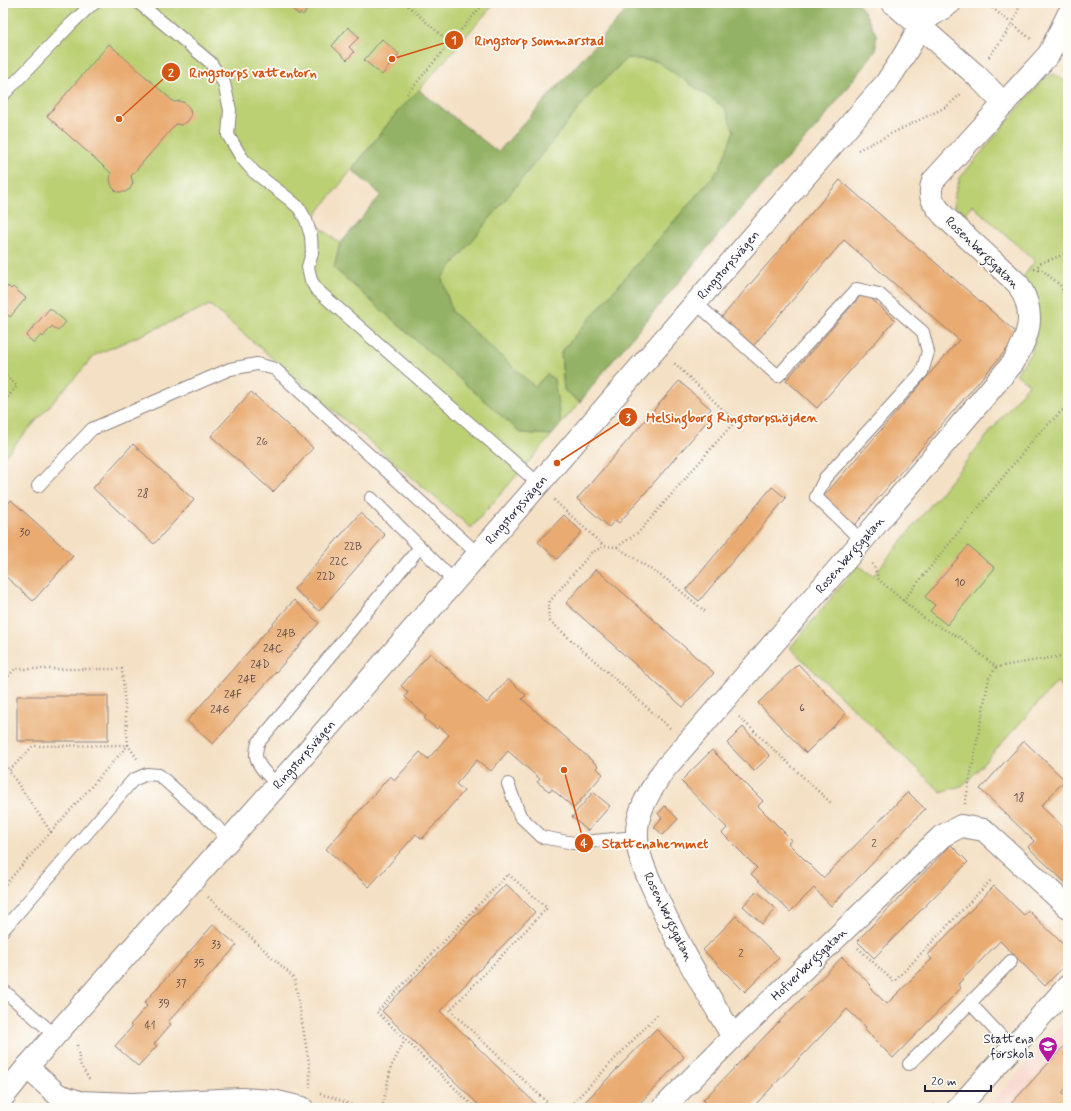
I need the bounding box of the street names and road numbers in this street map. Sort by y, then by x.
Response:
street label: Rosenbergsgatan [940,213,1023,294]
street label: Ringstorpsvägen [694,227,763,303]
street label: Ringstorpsvägen [482,471,551,548]
street label: Rosenbergsgatan [812,512,888,597]
street label: Ringstorpsvägen [269,716,339,793]
street label: Rosenbergsgatan [637,870,697,965]
street label: Hofverbergsgatan [767,924,850,1004]

